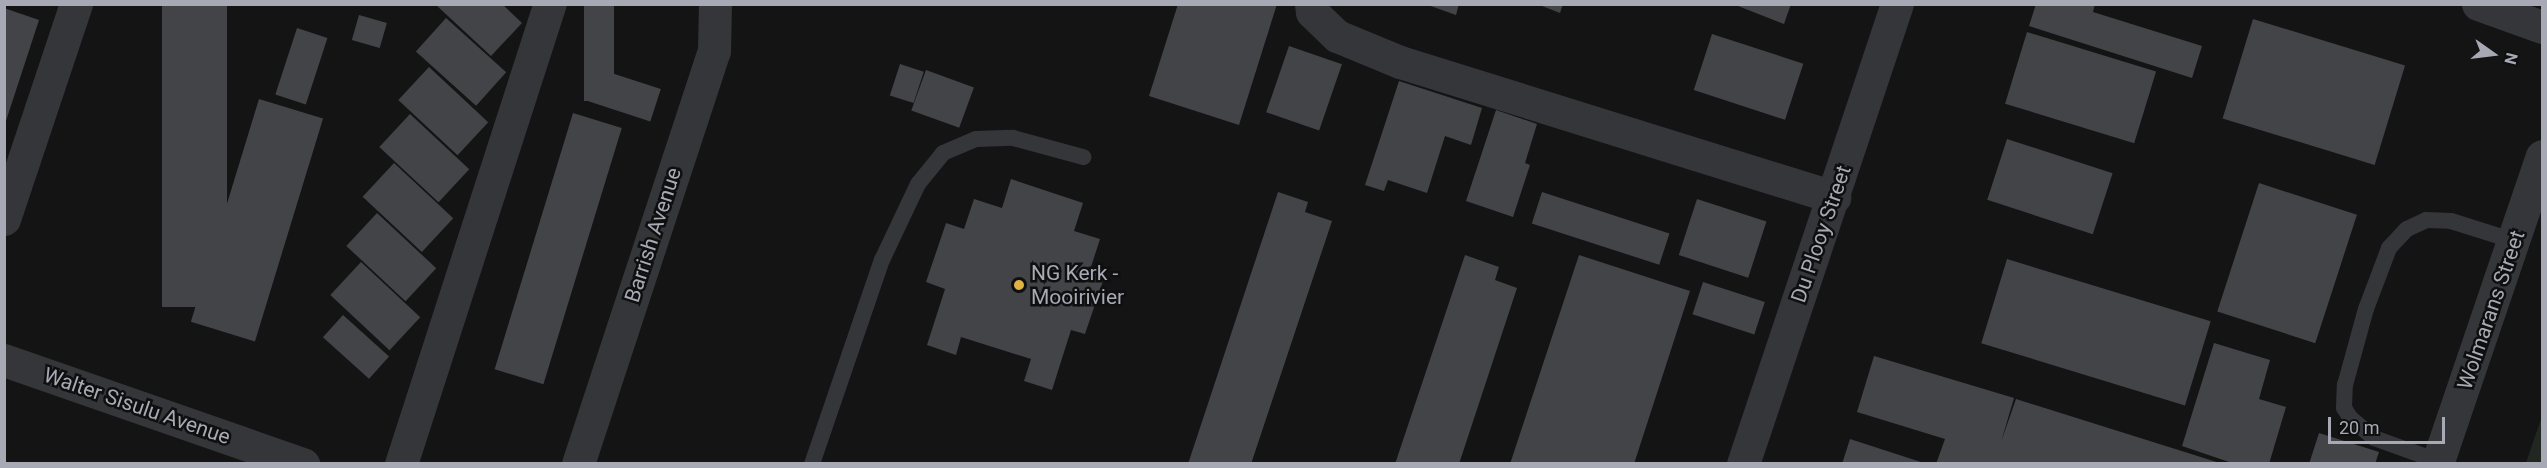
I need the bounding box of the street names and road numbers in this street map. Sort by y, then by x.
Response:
street label: Du Plooy Street [1786,162,1856,306]
street label: Barrish Avenue [619,164,687,306]
street label: Wolmarans Street [2452,227,2530,393]
street label: Walter Sisulu Avenue [40,362,234,450]

